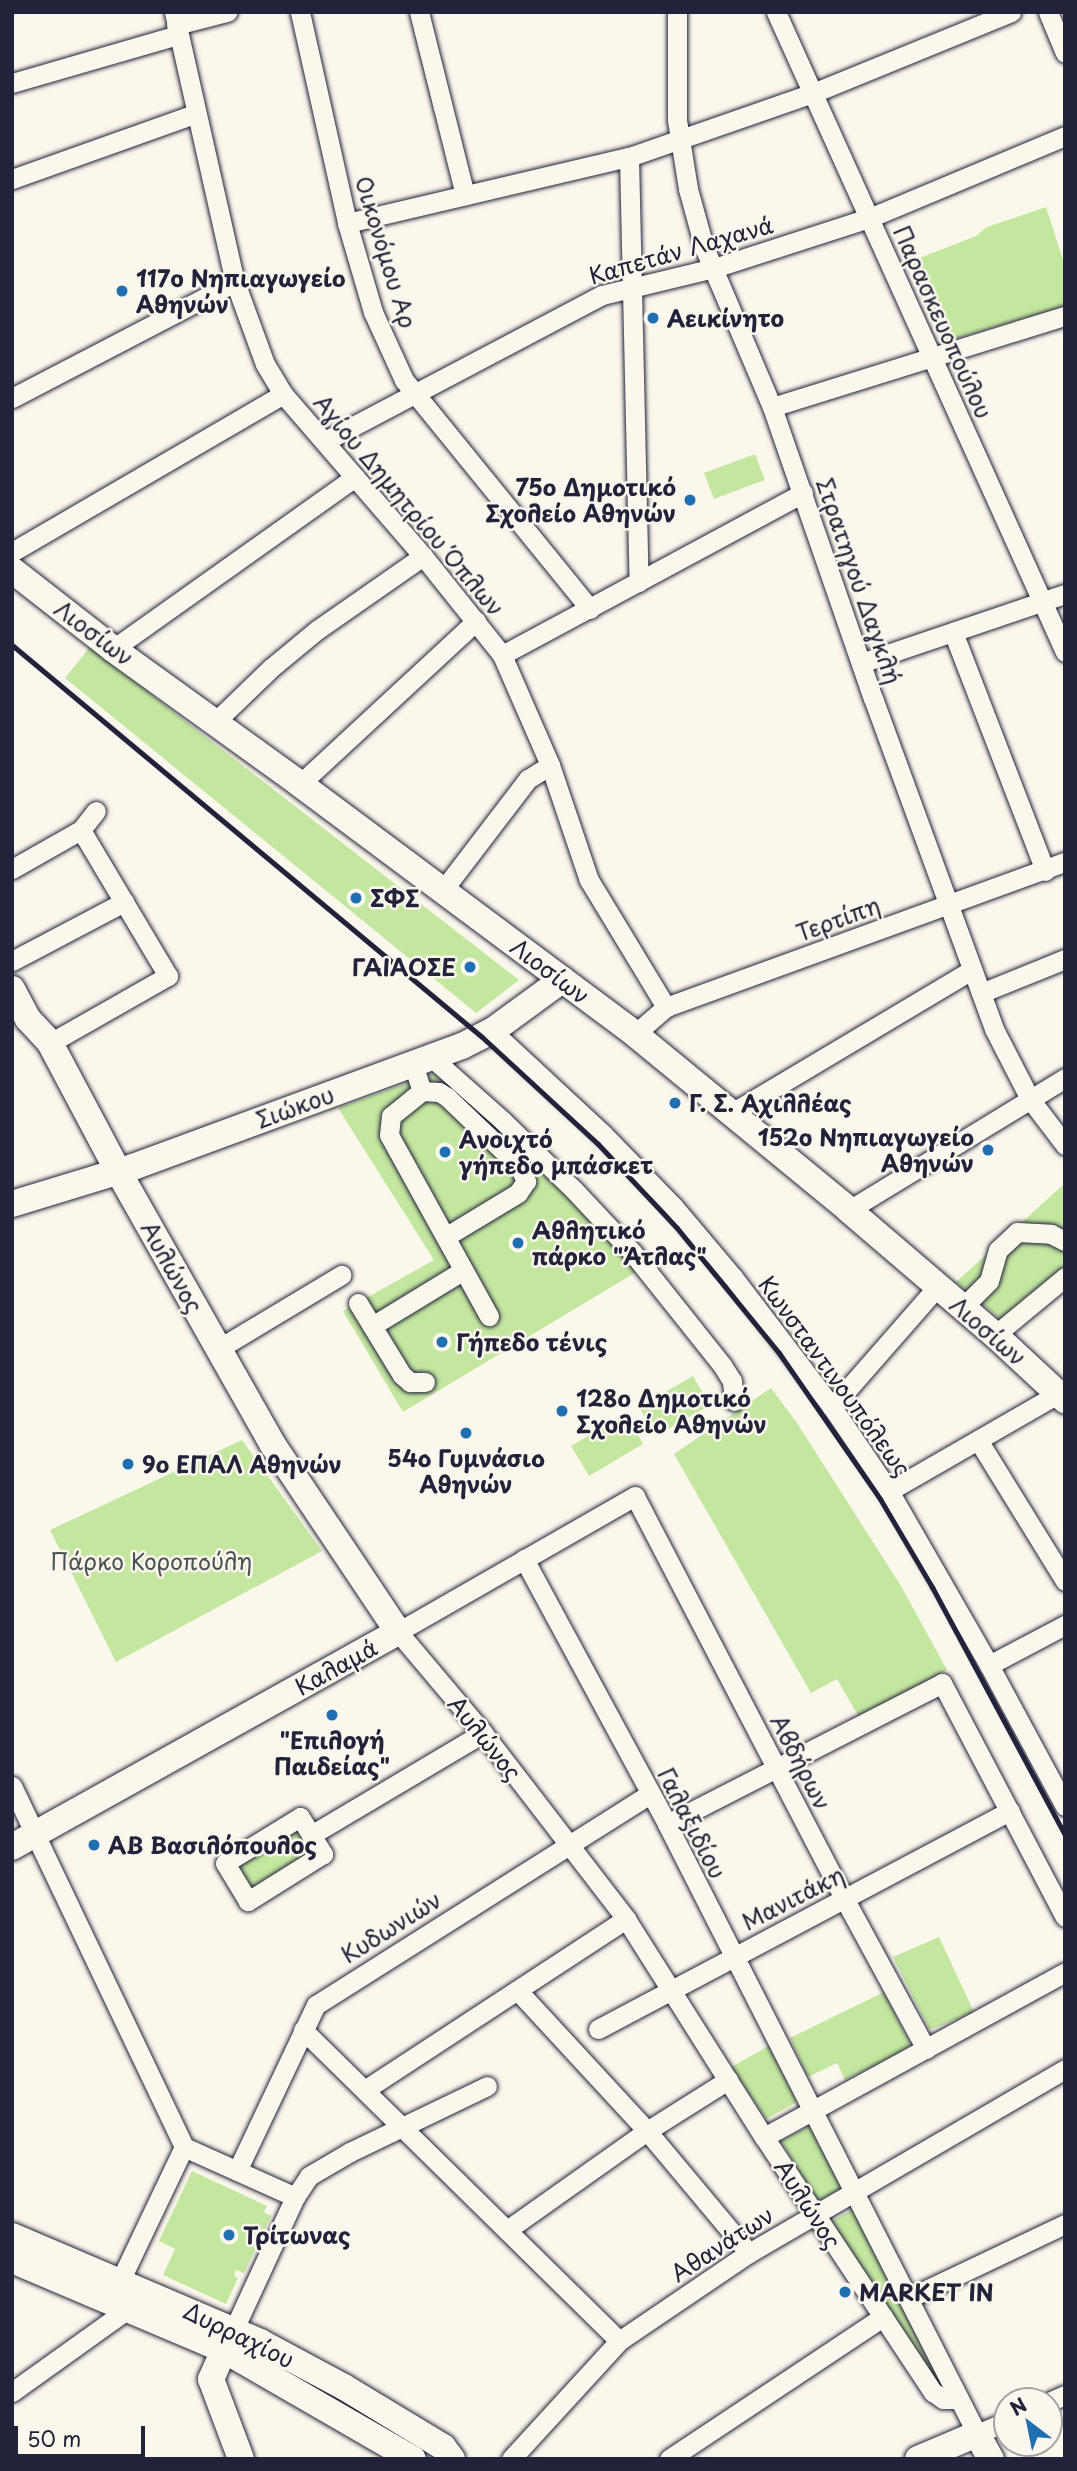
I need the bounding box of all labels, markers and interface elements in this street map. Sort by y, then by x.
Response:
street label: Οικονόμου Αρ [350,173,422,331]
street label: Καπετάν Λαχανά [585,210,777,290]
street label: Παρασκευοπούλου [888,221,998,423]
place label: 117ο Νηπιαγωγείο Αθηνών [136,264,346,318]
marker: 117ο Νηπιαγωγείο Αθηνών [114,283,130,299]
place label: Αεικίνητο [667,304,784,332]
marker: Αεικίνητο [645,310,661,326]
street label: Αγίου Δημητρίου Όπλων [308,389,510,621]
place label: 75ο Δημοτικό Σχολείο Αθηνών [484,473,676,527]
street label: Στρατηγού Δαγκλή [811,475,907,687]
marker: 75ο Δημοτικό Σχολείο Αθηνών [682,492,698,508]
street label: Λιοσίων [49,594,139,672]
place label: ΣΦΣ [370,884,420,912]
marker: ΣΦΣ [348,890,364,906]
street label: Τερτίπη [792,891,884,947]
street label: Λιοσίων [505,932,595,1010]
place label: ΓΑΙΑΟΣΕ [352,953,456,981]
marker: ΓΑΙΑΟΣΕ [462,959,478,975]
street label: Σιώκου [252,1080,338,1134]
place label: Γ. Σ. Αχιλλέας [689,1089,852,1117]
marker: Γ. Σ. Αχιλλέας [667,1095,683,1111]
place label: 152ο Νηπιαγωγείο Αθηνών [757,1123,974,1177]
place label: Ανοιχτό γήπεδο μπάσκετ [459,1125,654,1179]
marker: 152ο Νηπιαγωγείο Αθηνών [980,1142,996,1158]
marker: Ανοιχτό γήπεδο μπάσκετ [437,1144,453,1160]
street label: Αυλώνος [136,1216,208,1318]
place label: Αθλητικό πάρκο "Άτλας" [532,1216,708,1270]
marker: Αθλητικό πάρκο "Άτλας" [510,1235,526,1251]
street label: Κωνσταντινουπόλεως [753,1271,917,1481]
street label: Λιοσίων [944,1291,1032,1371]
place label: Γήπεδο τένις [456,1328,608,1356]
marker: Γήπεδο τένις [434,1334,450,1350]
place label: 128ο Δημοτικό Σχολείο Αθηνών [576,1384,768,1438]
marker: 128ο Δημοτικό Σχολείο Αθηνών [554,1403,570,1419]
marker: 54ο Γυμνάσιο Αθηνών [458,1425,474,1441]
place label: 54ο Γυμνάσιο Αθηνών [387,1444,545,1498]
place label: 9ο ΕΠΑΛ Αθηνών [142,1450,344,1478]
marker: 9ο ΕΠΑΛ Αθηνών [120,1456,136,1472]
park label: Πάρκο Κοροπούλη [49,1547,253,1575]
street label: Καλαμά [290,1633,382,1701]
street label: Αυλώνος [443,1690,527,1786]
marker: "Επιλογή Παιδείας" [324,1707,340,1723]
street label: Αβδήρων [765,1710,837,1814]
place label: "Επιλογή Παιδείας" [274,1726,390,1780]
street label: Γαλαξιδίου [652,1763,732,1883]
place label: ΑΒ Βασιλόπουλος [108,1831,318,1859]
marker: ΑΒ Βασιλόπουλος [86,1837,102,1853]
street label: Μανιτάκη [737,1860,849,1936]
street label: Κυδωνιών [336,1885,446,1969]
street label: Αυλώνος [769,2154,847,2254]
street label: Αθανάτων [665,2201,779,2287]
place label: Τρίτωνας [243,2221,350,2249]
marker: Τρίτωνας [221,2227,237,2243]
place label: MARKET IN [859,2278,994,2306]
marker: MARKET IN [837,2284,853,2300]
street label: Δυρραχίου [179,2296,299,2374]
north arrow [993,2387,1063,2457]
text: N [1004,2390,1032,2422]
scale bar [18,2412,149,2456]
text: 50 m [27,2422,81,2454]

